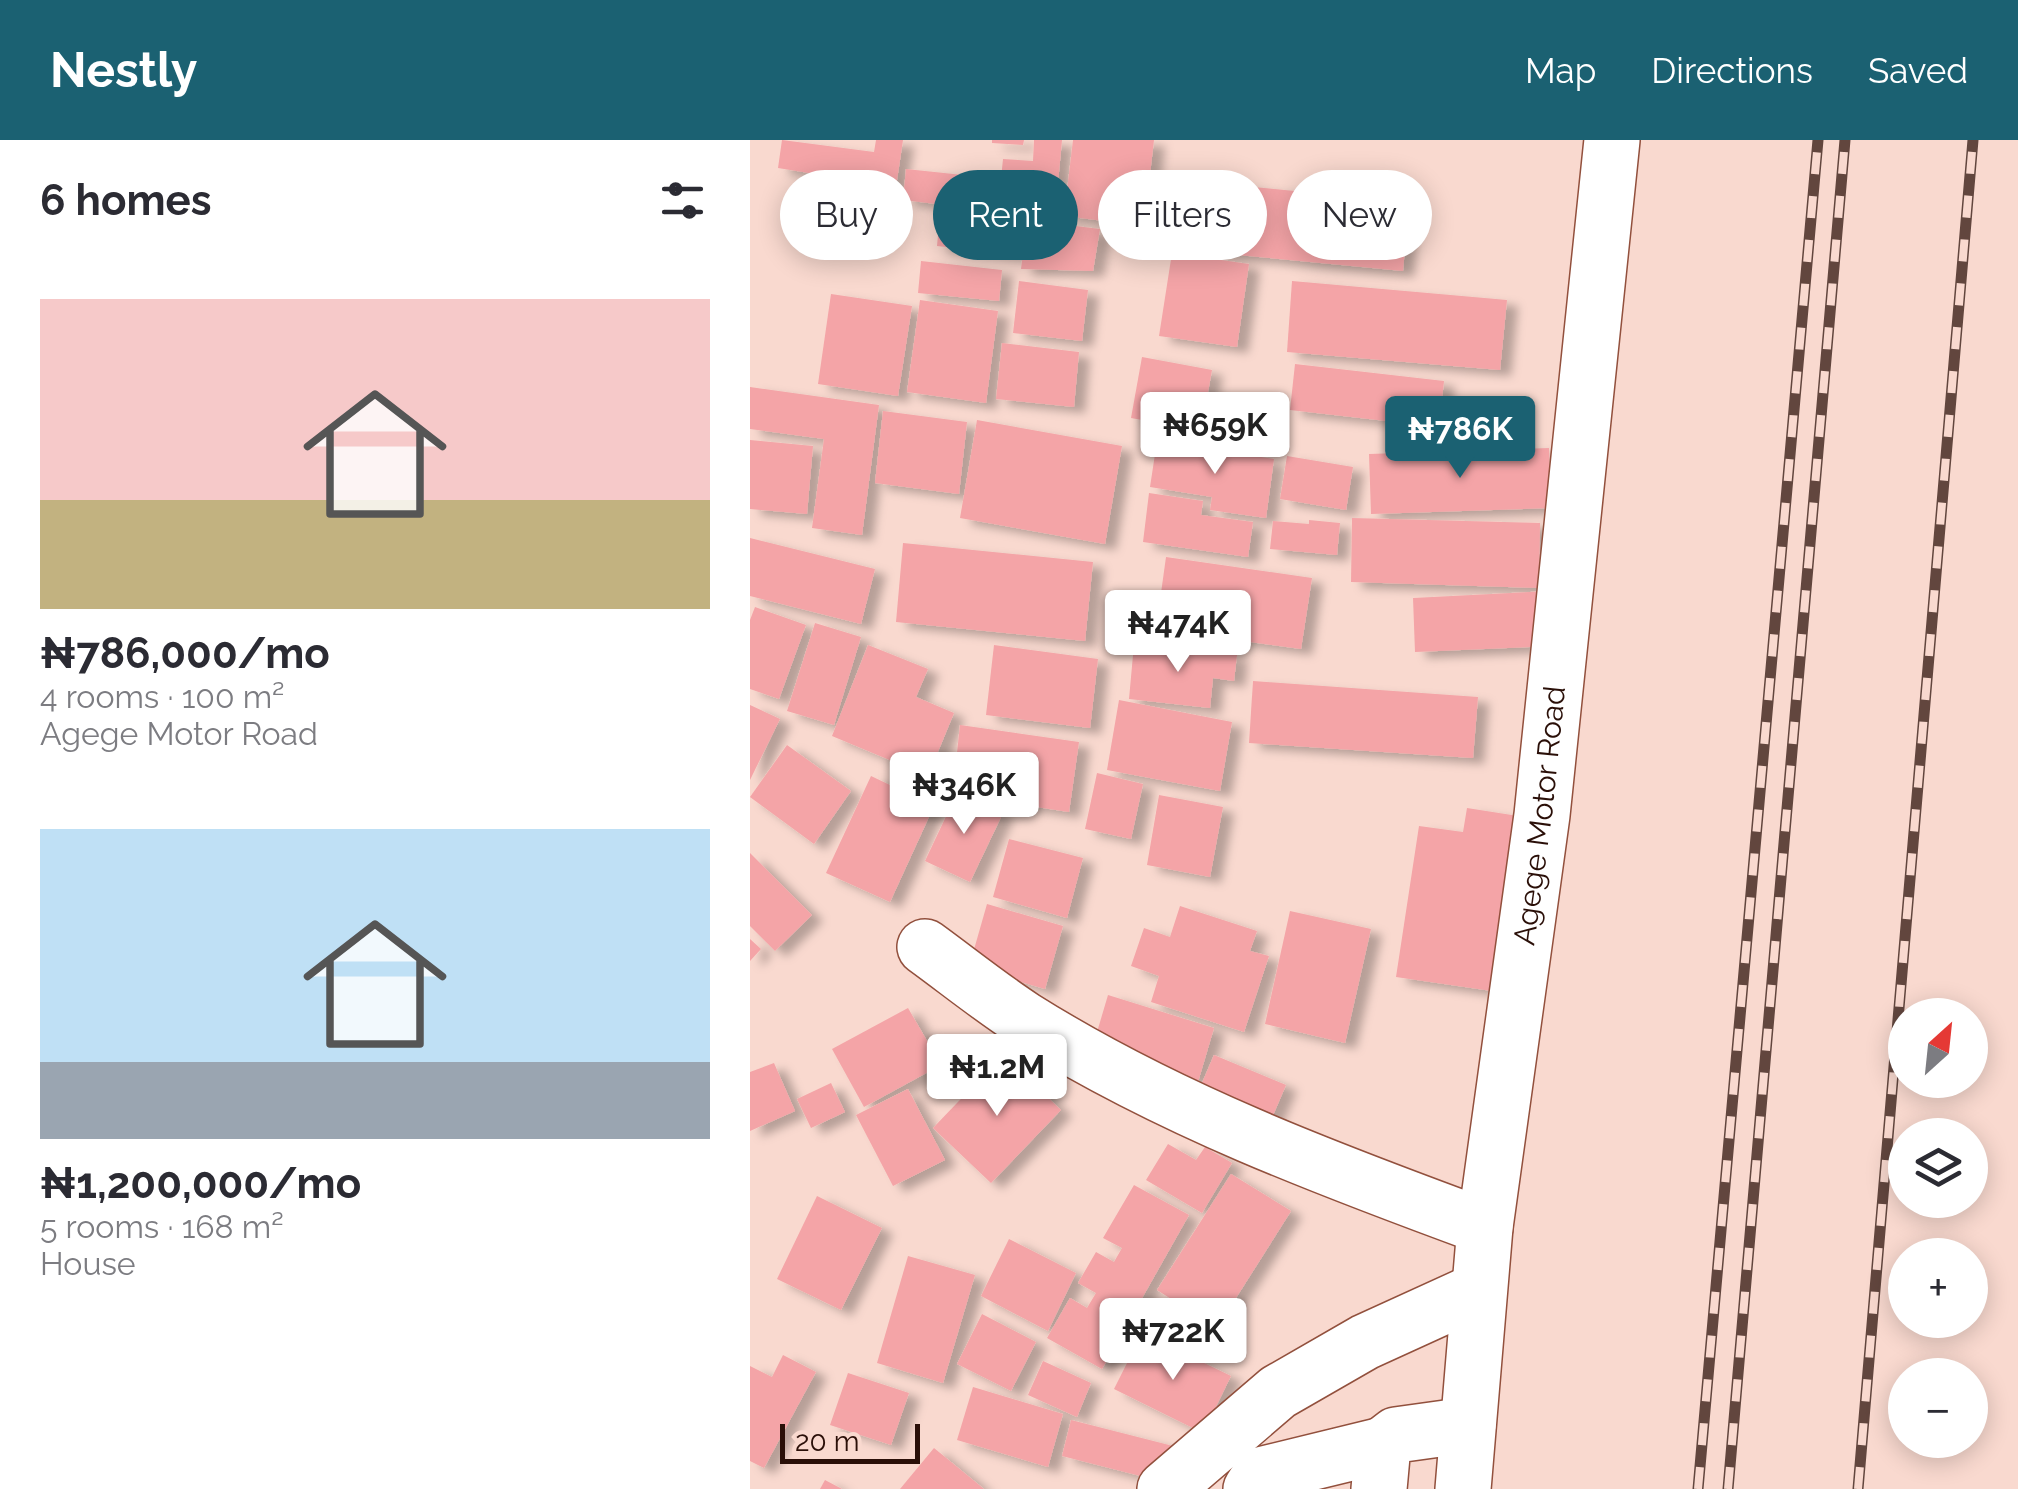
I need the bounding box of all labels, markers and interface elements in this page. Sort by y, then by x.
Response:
text: Nestly [50,42,197,98]
text: Map [1525,50,1596,91]
text: Directions [1651,50,1813,91]
text: Saved [1868,50,1968,91]
chip: Buy [780,170,913,260]
chip: Rent [933,170,1078,260]
chip: Filters [1098,170,1267,260]
chip: New [1287,170,1432,260]
icon: filters [655,173,710,228]
text: 6 homes [40,176,211,225]
icon: home [285,364,465,544]
pin: ₦659K [1145,392,1285,477]
pin: ₦786K [1390,396,1530,481]
text: ₦659K [1163,406,1267,443]
text: ₦786K [1407,410,1513,447]
pin: ₦474K [1108,590,1248,675]
text: ₦474K [1127,604,1229,641]
text: ₦786,000/mo [40,629,330,678]
text: 4 rooms · 100 m² [40,678,285,715]
street label: Agege Motor Road [1506,684,1572,947]
text: Agege Motor Road [40,715,318,752]
pin: ₦346K [894,752,1034,837]
text: ₦346K [912,766,1016,803]
icon: home [285,894,465,1074]
north arrow [1888,998,1988,1098]
map controls [1888,998,1988,1458]
pin: ₦1.2M [927,1034,1067,1119]
text: ₦1.2M [949,1048,1045,1085]
button: layers [1888,1118,1988,1218]
text: ₦1,200,000/mo [40,1159,361,1208]
text: 5 rooms · 168 m² [40,1208,284,1245]
button: + [1888,1238,1988,1338]
text: House [40,1245,136,1282]
pin: ₦722K [1103,1298,1243,1383]
text: ₦722K [1121,1312,1225,1349]
button: − [1888,1358,1988,1458]
scale bar [780,1419,920,1464]
text: 20 m [795,1425,860,1458]

